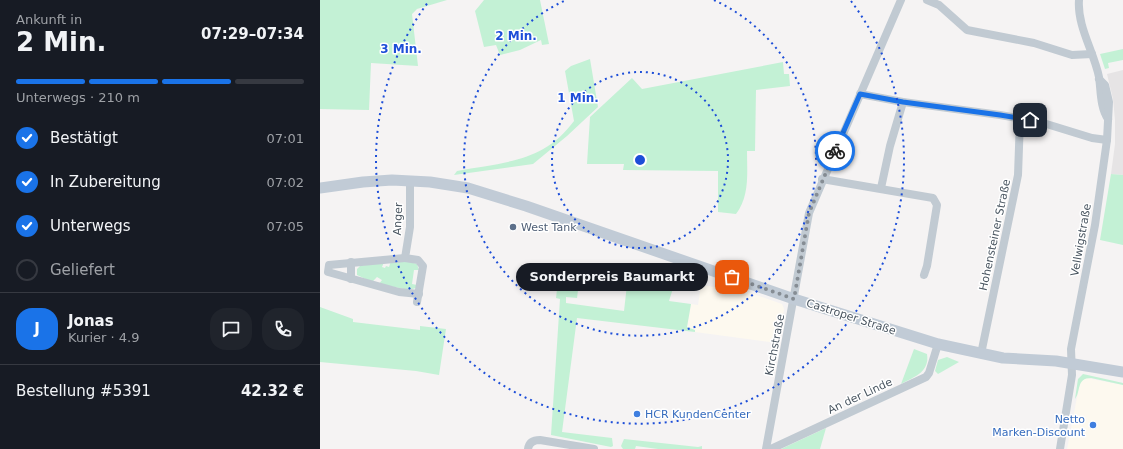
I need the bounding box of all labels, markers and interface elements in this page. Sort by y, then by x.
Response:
text: Ankunft in [16,12,82,27]
text: 07:29–07:34 [201,25,304,43]
text: 2 Min. [16,27,106,57]
text: 2 Min. [495,29,537,43]
text: 3 Min. [380,42,422,56]
text: Unterwegs · 210 m [16,90,140,105]
text: 1 Min. [557,91,599,105]
pin [1013,103,1047,137]
icon: home [1019,109,1041,131]
icon: check [16,127,38,149]
text: Bestätigt [50,129,118,147]
text: 07:01 [267,131,304,146]
courier [815,131,855,171]
icon: bike [824,140,846,162]
centre of rings [633,153,647,167]
icon: check [16,171,38,193]
text: In Zubereitung [50,173,161,191]
text: 07:02 [267,175,304,190]
street label: Hohensteiner Straße [977,178,1013,292]
street label: Anger [391,202,405,236]
street label: Vellwigstraße [1068,202,1094,277]
icon: check [16,215,38,237]
text: Unterwegs [50,217,131,235]
text: 07:05 [267,219,304,234]
place label: West Tank [521,221,577,234]
marker: West Tank [508,222,518,232]
pin [715,260,749,294]
text: Geliefert [50,261,115,279]
callout: Sonderpreis Baumarkt [516,263,708,291]
icon: bag [721,266,743,288]
text: Sonderpreis Baumarkt [530,269,694,284]
street label: Castroper Straße [805,296,898,338]
button: chat [210,308,252,350]
button: phone [262,308,304,350]
text: Jonas [68,312,114,330]
street label: Kirchstraße [763,313,787,377]
text: J [34,320,40,338]
text: Kurier · 4.9 [68,330,140,345]
street label: An der Linde [826,375,895,417]
text: Bestellung #5391 [16,382,151,400]
text: 42.32 € [241,382,304,400]
place label: HCR KundenCenter [645,408,751,421]
marker: HCR KundenCenter [632,409,642,419]
place label: Netto Marken-Discount [992,413,1086,439]
marker: Netto Marken-Discount [1088,420,1098,430]

